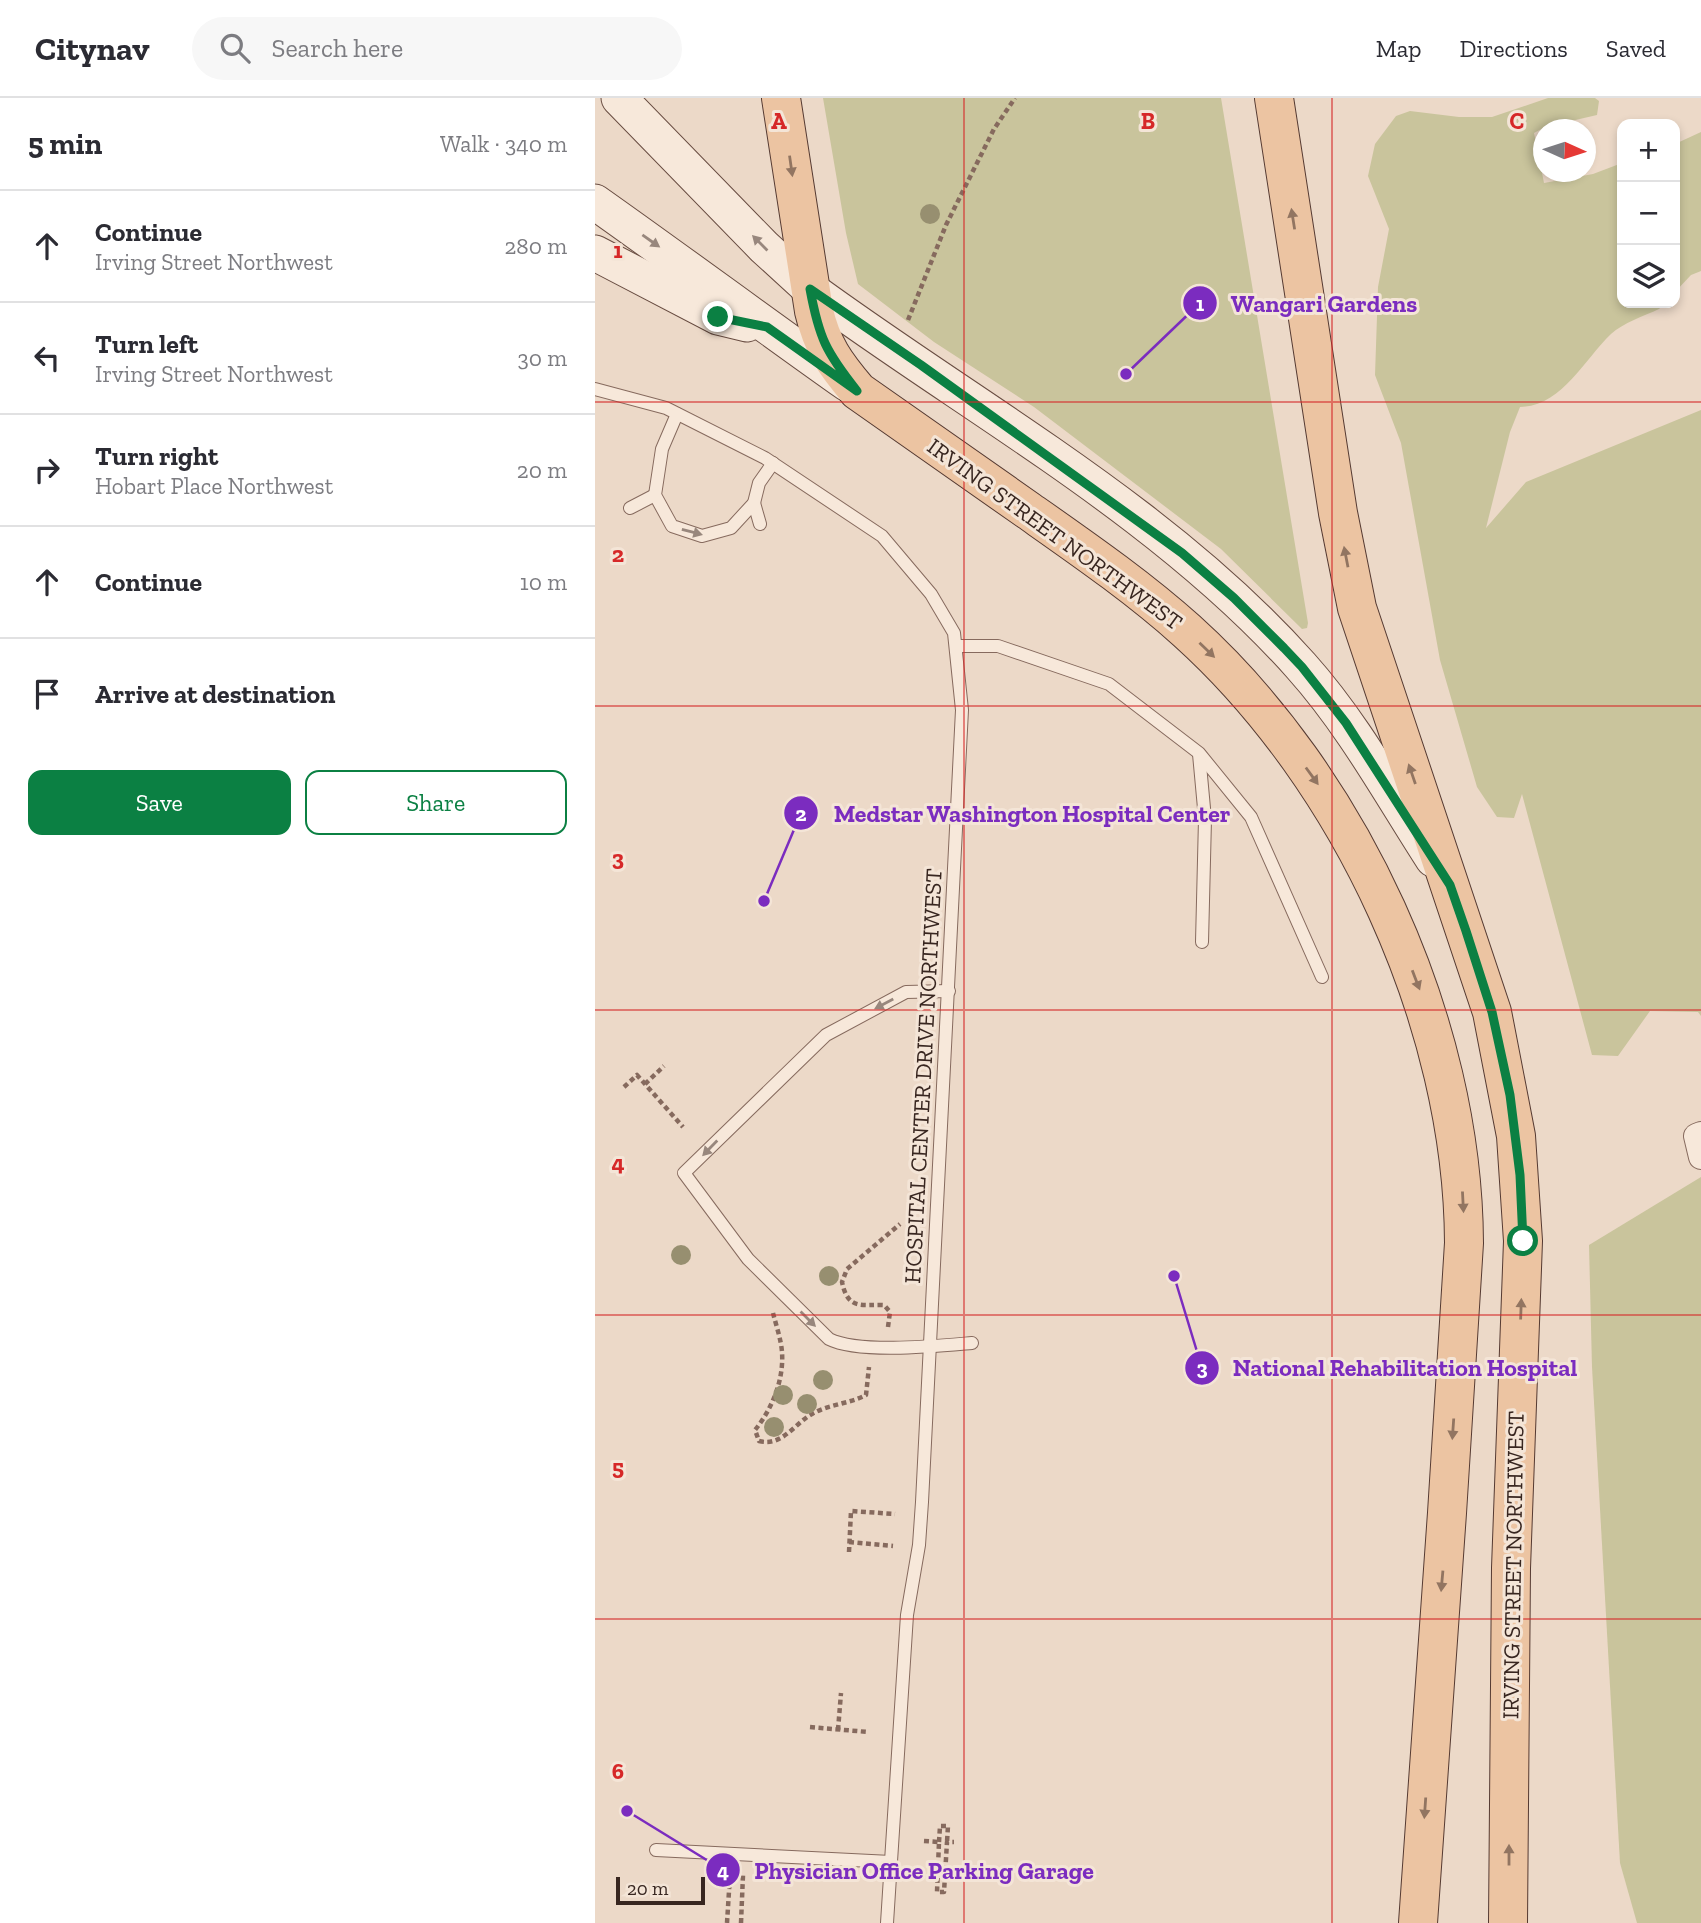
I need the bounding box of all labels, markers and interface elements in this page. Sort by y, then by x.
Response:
search box [192,17,682,80]
text: Citynav [35,29,150,68]
icon: search [216,29,254,67]
text: Search here [272,32,403,64]
text: Map [1376,34,1422,63]
text: Directions [1460,34,1568,63]
text: Saved [1606,34,1666,63]
text: A [771,107,787,135]
text: B [1141,107,1155,135]
text: C [1510,107,1524,135]
north arrow [1533,119,1596,182]
map controls [1617,119,1680,308]
button: + [1617,119,1680,182]
text: 5 min [28,126,102,162]
text: Walk · 340 m [440,130,567,158]
one-way arrow [786,155,797,177]
button: − [1617,182,1680,245]
one-way arrow [1287,208,1298,230]
text: Continue [95,216,202,248]
icon: ahead [28,227,66,265]
text: 280 m [504,232,567,260]
one-way arrow [642,234,660,248]
one-way arrow [751,234,768,251]
text: 1 [613,236,623,264]
button: layers [1617,245,1680,308]
text: Irving Street Northwest [95,248,333,276]
callout: Wangari Gardens [1182,281,1431,326]
text: Wangari Gardens [1231,289,1417,318]
text: 1 [1196,291,1205,316]
route end [702,301,733,332]
text: Turn left [95,328,198,360]
icon: left [28,339,66,377]
text: 30 m [517,344,567,372]
text: Irving Street Northwest [95,360,333,388]
street label: IRVING STREET NORTHWEST [922,432,1188,636]
text: Turn right [95,440,218,472]
icon: right [28,451,66,489]
text: 20 m [517,456,567,484]
text: Hobart Place Northwest [95,472,333,500]
one-way arrow [681,527,703,538]
text: 2 [612,540,624,568]
one-way arrow [1340,546,1351,568]
icon: ahead [28,563,66,601]
text: Continue [95,566,202,598]
text: 10 m [520,568,567,596]
one-way arrow [1198,642,1215,658]
icon: arrive [28,675,66,713]
text: Arrive at destination [95,678,335,710]
one-way arrow [1406,764,1417,785]
one-way arrow [1305,767,1319,785]
button: Save [28,770,291,835]
button: Share [305,770,567,835]
callout: Medstar Washington Hospital Center [784,791,1244,836]
text: Medstar Washington Hospital Center [834,799,1231,828]
text: 2 [795,801,807,826]
text: 3 [612,844,624,872]
street label: HOSPITAL CENTER DRIVE NORTHWEST [898,868,948,1284]
one-way arrow [1410,970,1421,991]
one-way arrow [874,998,894,1010]
one-way arrow [701,1139,718,1156]
text: 4 [611,1149,625,1177]
one-way arrow [1458,1191,1469,1213]
route start [1507,1225,1538,1256]
one-way arrow [1515,1298,1526,1320]
one-way arrow [800,1310,817,1327]
callout: National Rehabilitation Hospital [1184,1346,1592,1391]
text: National Rehabilitation Hospital [1233,1353,1577,1382]
text: 3 [1196,1355,1208,1380]
street label: IRVING STREET NORTHWEST [1496,1411,1530,1719]
one-way arrow [1447,1418,1458,1440]
text: 5 [612,1453,624,1481]
one-way arrow [1436,1570,1447,1592]
text: 6 [612,1757,624,1785]
one-way arrow [1419,1797,1430,1819]
one-way arrow [1503,1844,1515,1866]
callout: Physician Office Parking Garage [705,1848,1108,1893]
text: Physician Office Parking Garage [754,1856,1094,1885]
text: 4 [717,1858,729,1883]
scale bar [616,1874,705,1906]
text: 20 m [627,1877,668,1900]

